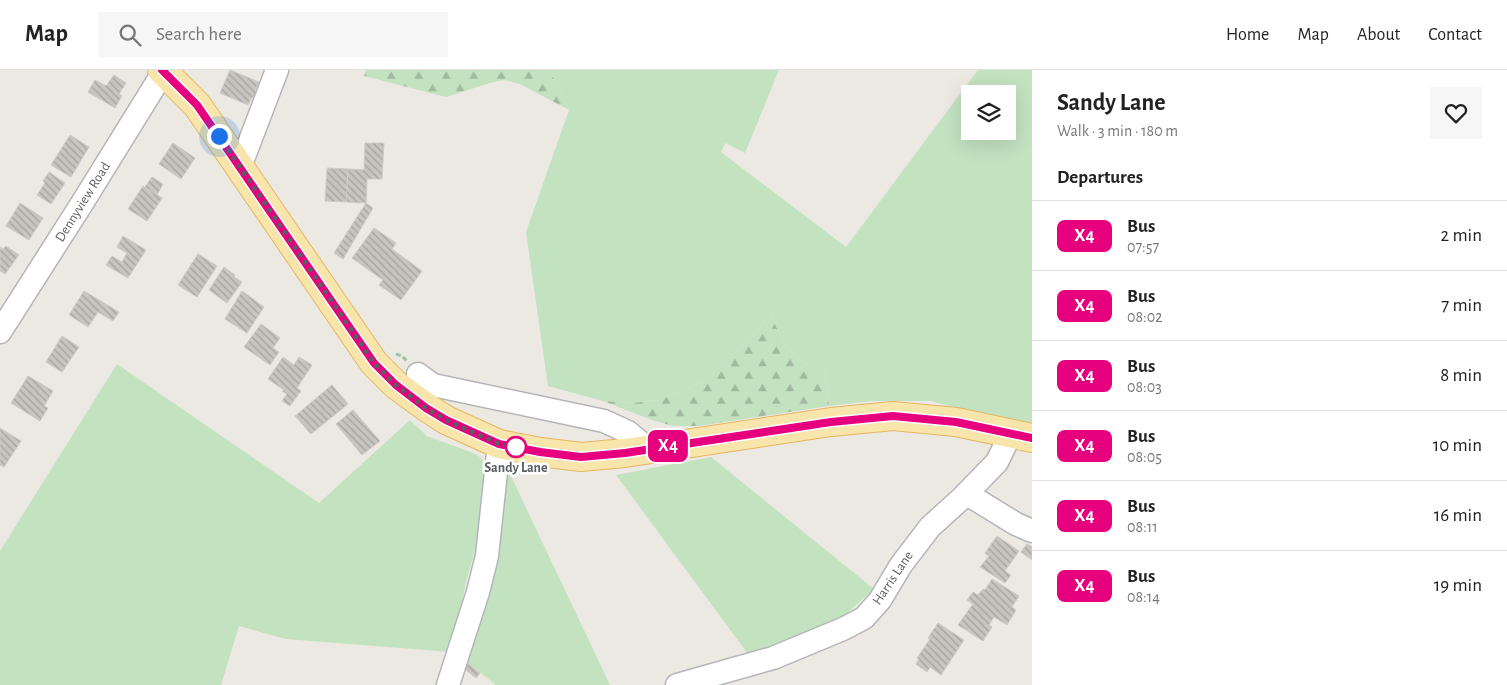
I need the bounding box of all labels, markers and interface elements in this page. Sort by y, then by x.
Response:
search box [98,12,448,57]
icon: search [116,21,144,49]
text: Map [25,22,68,46]
text: Search here [156,25,242,44]
text: Home [1226,26,1269,44]
text: Map [1297,26,1329,44]
text: About [1357,26,1400,44]
text: Contact [1428,26,1482,44]
map controls [961,85,1016,140]
button: layers [961,85,1016,140]
button: heart [1430,87,1482,139]
text: Sandy Lane [1057,91,1165,115]
text: Walk · 3 min · 180 m [1057,123,1178,139]
your location [207,124,232,149]
street label: Dennyview Road [53,160,113,244]
text: Departures [1057,168,1143,187]
text: Bus [1127,217,1155,236]
text: 2 min [1441,226,1482,245]
text: X4 [1074,227,1095,245]
text: 07:57 [1127,239,1159,255]
text: Bus [1127,287,1155,306]
text: 7 min [1441,296,1482,315]
text: X4 [1074,297,1095,315]
text: 08:02 [1127,309,1162,325]
text: Bus [1127,357,1155,376]
text: 8 min [1440,366,1482,385]
text: X4 [1074,367,1095,385]
text: 08:03 [1127,379,1162,395]
text: Bus [1127,427,1155,446]
line badge: X4 [646,430,690,462]
marker: Sandy Lane [505,436,527,458]
text: 10 min [1433,436,1482,455]
text: X4 [658,437,678,455]
text: X4 [1074,437,1095,455]
text: 08:05 [1127,449,1162,465]
place label: Sandy Lane [484,461,548,475]
text: Bus [1127,497,1155,516]
text: 16 min [1434,506,1482,525]
text: X4 [1074,507,1095,525]
text: 08:11 [1127,519,1158,535]
street label: Harris Lane [870,549,916,607]
text: Bus [1127,567,1155,586]
text: 19 min [1434,576,1482,595]
text: X4 [1074,577,1095,595]
text: 08:14 [1127,589,1160,605]

